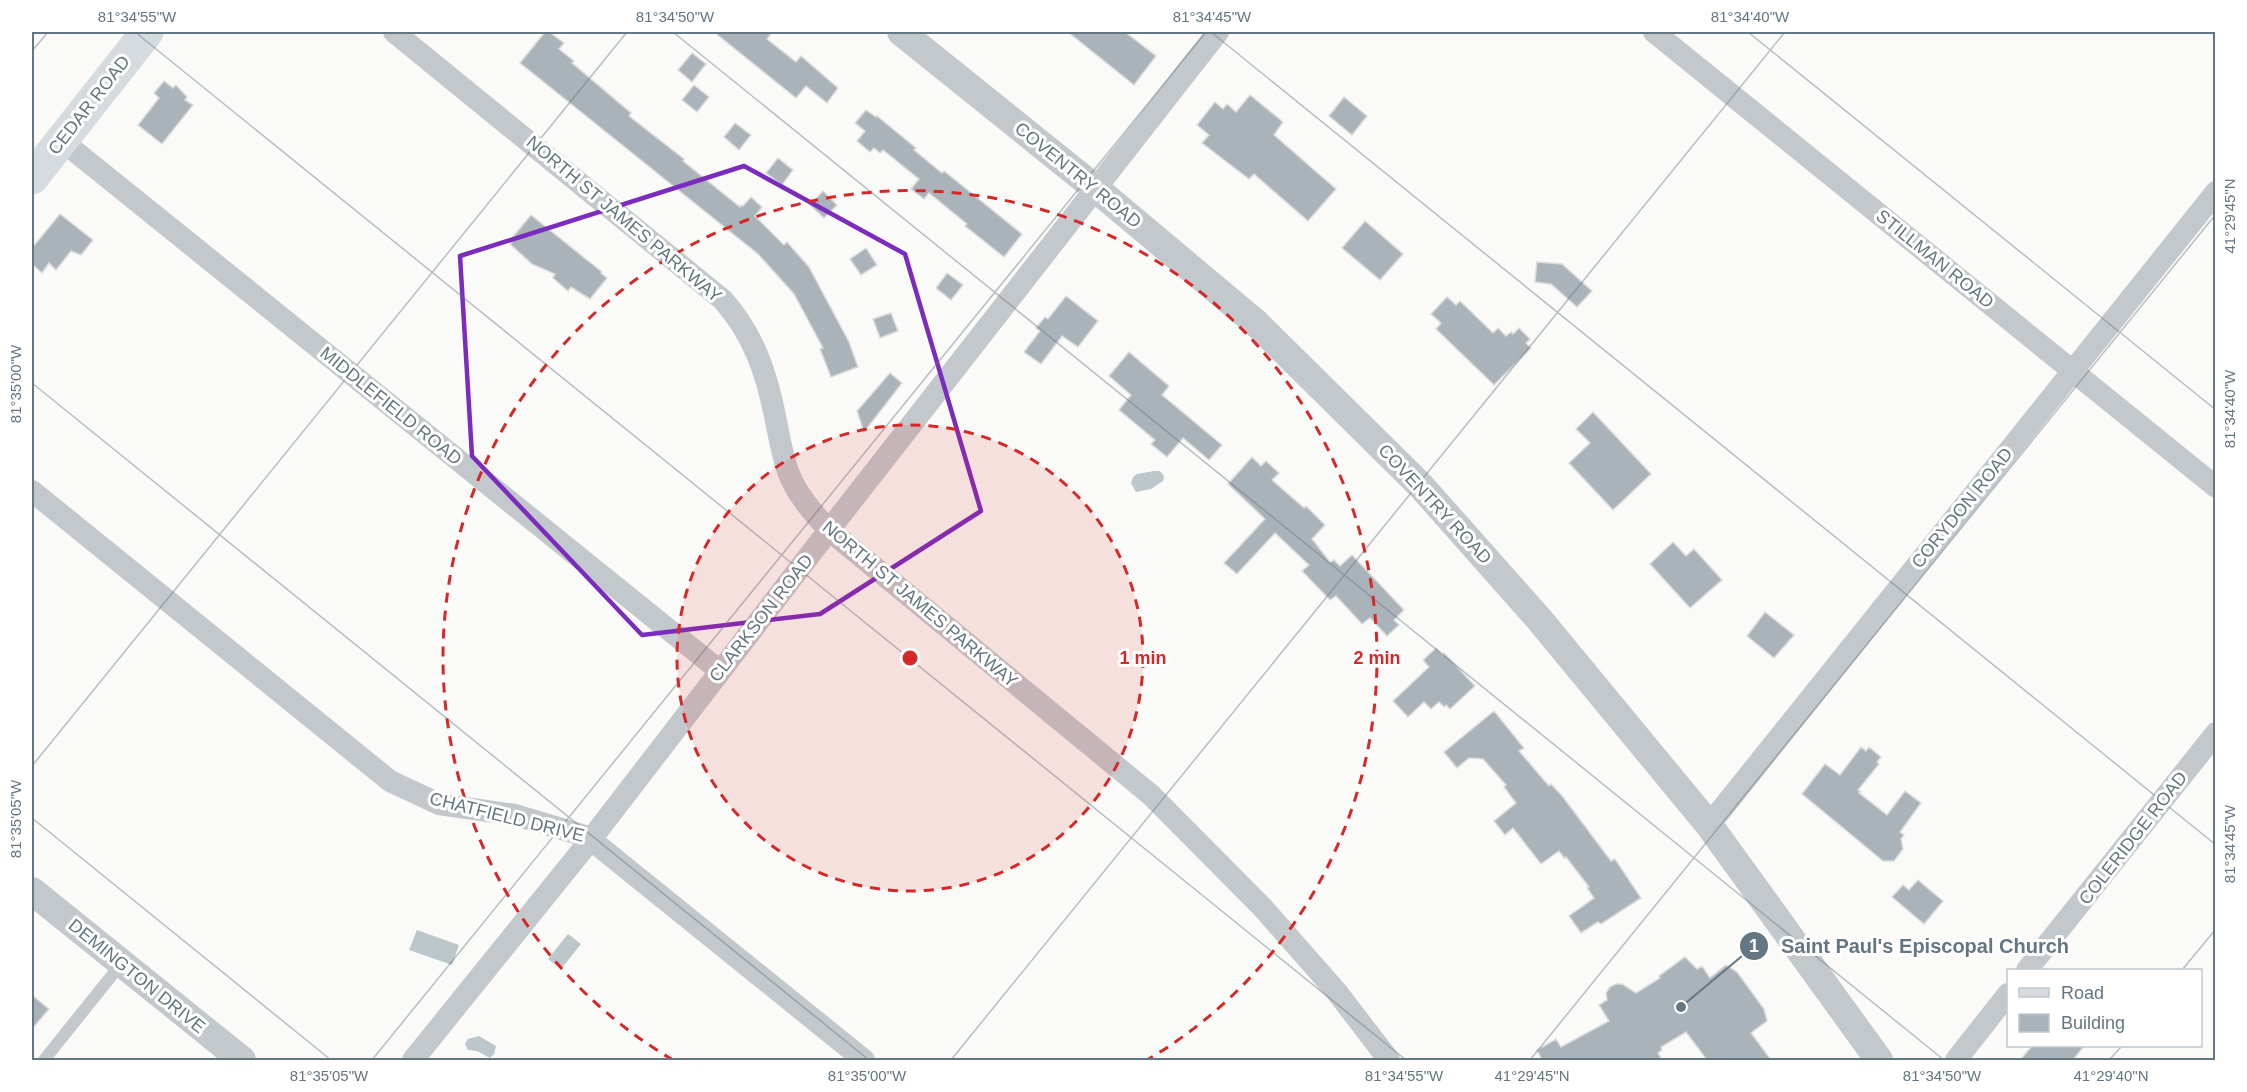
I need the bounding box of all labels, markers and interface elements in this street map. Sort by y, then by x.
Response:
text: 81°34'55"W [98,8,177,25]
text: 81°34'50"W [636,8,715,25]
text: 81°34'45"W [1173,8,1252,25]
text: 81°34'40"W [1711,8,1790,25]
street label: CEDAR ROAD [44,52,134,158]
street label: COVENTRY ROAD [1011,118,1145,232]
street label: NORTH ST JAMES PARKWAY [523,132,725,306]
text: 41°29'45"N [2221,178,2238,254]
street label: STILLMAN ROAD [1872,206,1998,312]
street label: MIDDLEFIELD ROAD [316,343,466,469]
text: 81°35'00"W [7,344,24,423]
text: 81°34'40"W [2221,369,2238,448]
street label: COVENTRY ROAD [1374,440,1496,568]
street label: CORYDON ROAD [1907,444,2017,572]
street label: NORTH ST JAMES PARKWAY [819,517,1021,691]
street label: CLARKSON ROAD [705,550,817,686]
centre of rings [900,648,920,668]
text: 1 min [1119,648,1167,668]
text: 2 min [1353,648,1401,668]
street label: COLERIDGE ROAD [2075,768,2191,908]
text: 81°35'05"W [7,779,24,858]
street label: CHATFIELD DRIVE [428,788,586,846]
text: 81°34'45"W [2221,804,2238,883]
street label: DEMINGTON DRIVE [65,915,209,1037]
callout: Saint Paul's Episcopal Church [1739,927,2081,965]
text: Saint Paul's Episcopal Church [1781,935,2069,957]
text: 1 [1749,936,1759,956]
legend [2007,969,2202,1047]
text: Road [2061,983,2104,1003]
text: Building [2061,1013,2125,1033]
text: 81°35'05"W [290,1067,369,1084]
text: 81°35'00"W [828,1067,907,1084]
text: 81°34'55"W [1365,1067,1444,1084]
text: 41°29'45"N [1494,1067,1570,1084]
text: 81°34'50"W [1903,1067,1982,1084]
text: 41°29'40"N [2073,1067,2149,1084]

